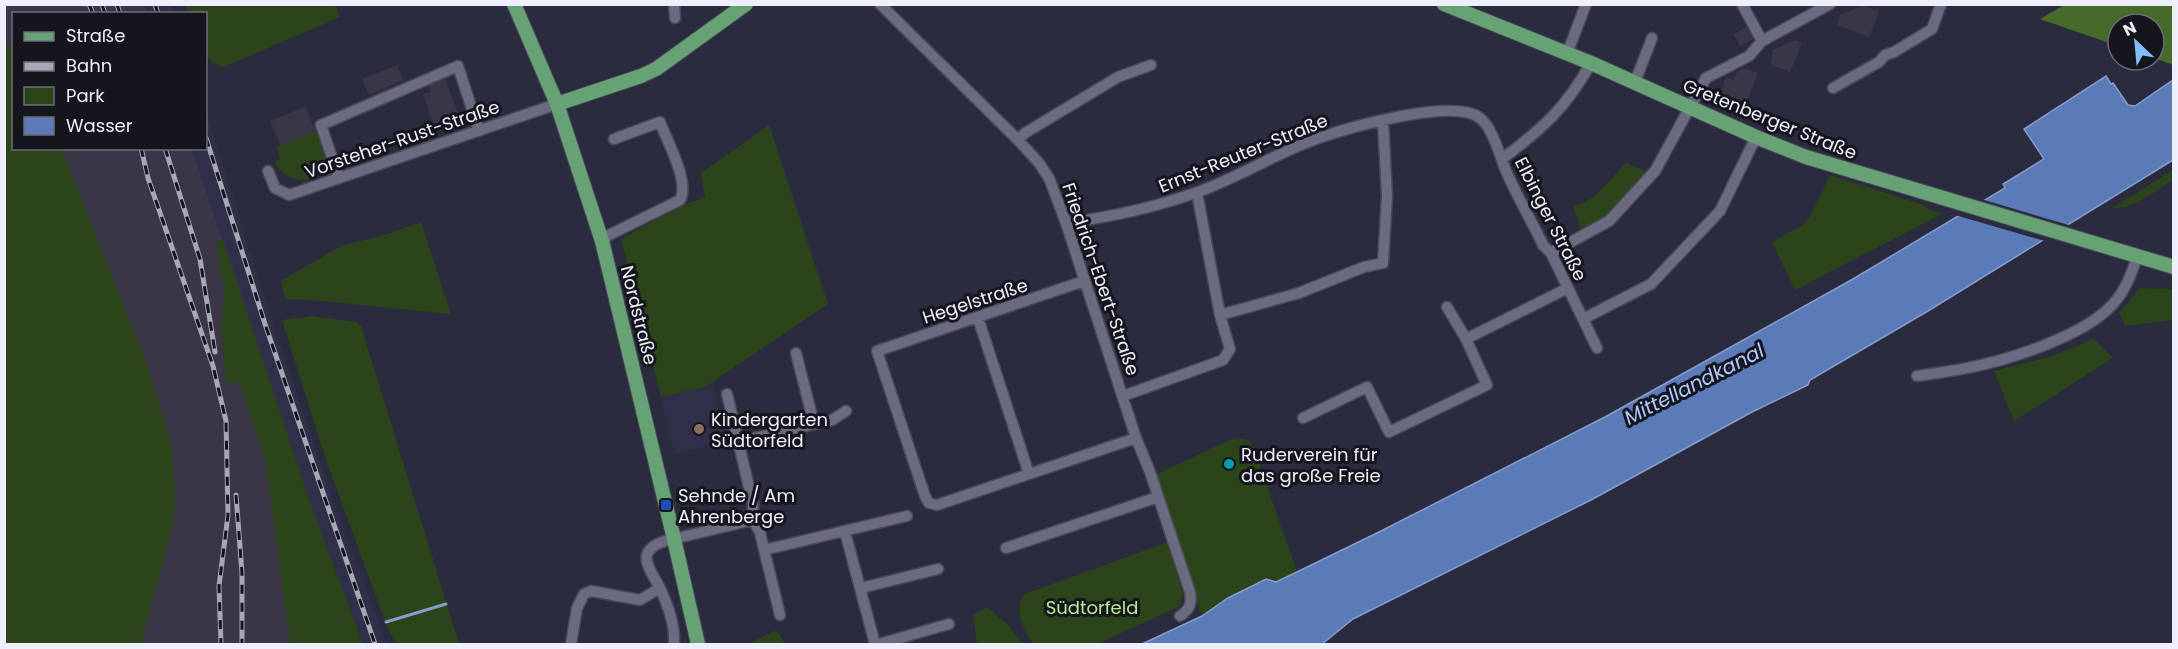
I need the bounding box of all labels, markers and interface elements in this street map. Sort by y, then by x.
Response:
legend [12,12,207,150]
north arrow [2106,12,2166,72]
text: N [2119,16,2140,42]
text: Straße [66,23,125,48]
text: Bahn [66,53,112,78]
street label: Gretenberger Straße [1679,73,1861,165]
text: Park [66,83,105,108]
street label: Vorsteher-Rust-Straße [301,94,503,184]
street label: Ernst-Reuter-Straße [1155,108,1331,198]
text: Wasser [66,113,133,138]
street label: Elbinger Straße [1509,153,1593,285]
street label: Friedrich-Ebert-Straße [1056,179,1146,379]
street label: Nordstraße [615,263,663,367]
street label: Hegelstraße [919,272,1031,330]
water label: Mittellandkanal [1619,337,1769,431]
place label: Kindergarten Südtorfeld [711,407,828,453]
marker: Kindergarten Südtorfeld [692,422,706,436]
place label: Ruderverein für das große Freie [1241,442,1381,488]
marker: Ruderverein für das große Freie [1222,457,1236,471]
place label: Sehnde / Am Ahrenberge [678,483,795,529]
marker: Sehnde / Am Ahrenberge [659,498,673,512]
park label: Südtorfeld [1046,595,1138,620]

